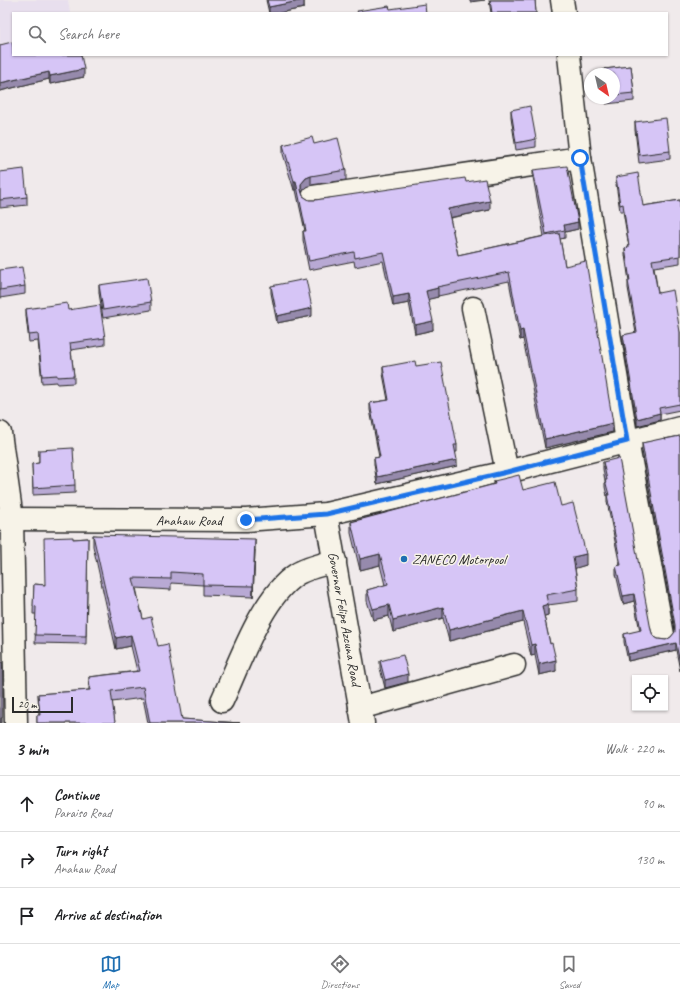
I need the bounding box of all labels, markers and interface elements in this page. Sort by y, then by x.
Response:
search box [12,12,668,56]
icon: search [26,23,48,45]
text: Search here [58,25,119,44]
north arrow [584,68,620,104]
route start [571,149,589,167]
route end [237,511,255,529]
street label: Anahaw Road [156,512,224,529]
street label: Governor Felipe Azcuna Road [324,551,365,690]
place label: ZANECO Motorpool [412,551,508,568]
marker: ZANECO Motorpool [399,554,409,564]
map controls [632,675,668,711]
button: locate [632,675,668,711]
scale bar [12,695,73,714]
text: 20 m [18,697,37,711]
text: 3 min [16,739,49,760]
text: Walk · 220 m [605,741,664,757]
text: Continue [54,786,99,805]
icon: ahead [16,793,38,815]
text: 90 m [642,796,664,812]
text: Paraiso Road [54,805,112,821]
text: Turn right [54,842,107,861]
icon: right [16,849,38,871]
text: 130 m [636,852,664,868]
text: Anahaw Road [54,861,115,877]
icon: arrive [16,905,38,927]
text: Arrive at destination [54,906,161,925]
tab: Map [100,953,122,991]
tab: Directions [321,953,359,991]
tab: Saved [558,953,580,991]

